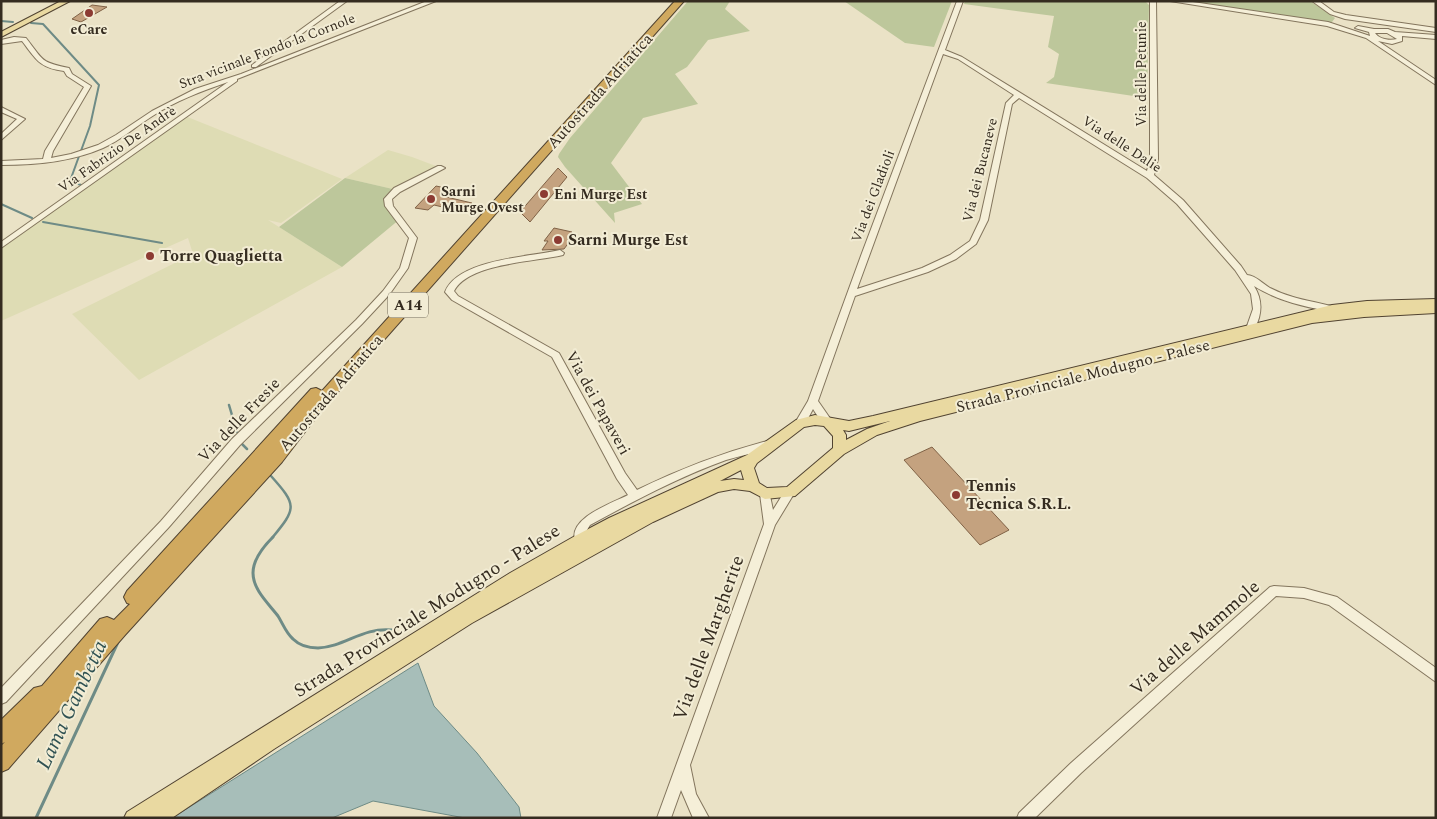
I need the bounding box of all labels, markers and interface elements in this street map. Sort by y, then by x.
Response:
marker: eCare [83,7,95,19]
street label: Stra vicinale Fondo la Cornole [176,8,358,94]
place label: eCare [70,19,108,40]
street label: Via delle Petunie [1131,21,1152,127]
street label: Autostrada Adriatica [541,28,659,154]
street label: Via Fabrizio De Andrè [54,100,181,198]
street label: Via delle Dalie [1078,110,1166,178]
street label: Via dei Bucaneve [957,116,1003,224]
street label: Via dei Gladioli [846,147,900,245]
place label: Sarni Murge Ovest [441,181,524,218]
place label: Eni Murge Est [554,184,648,205]
marker: Eni Murge Est [538,188,550,200]
marker: Sarni Murge Ovest [425,193,437,205]
place label: Sarni Murge Est [568,228,688,252]
marker: Sarni Murge Est [552,234,564,246]
place label: Torre Quaglietta [160,244,283,268]
marker: Torre Quaglietta [144,250,156,262]
road number: A14 [388,292,428,318]
street label: Autostrada Adriatica [273,329,389,457]
street label: Strada Provinciale Modugno - Palese [954,333,1212,419]
street label: Via dei Papaveri [559,347,637,459]
street label: Via delle Fresie [192,372,286,468]
place label: Tennis Tecnica S.R.L. [966,474,1071,516]
marker: Tennis Tecnica S.R.L. [950,489,962,501]
street label: Strada Provinciale Modugno - Palese [288,517,566,705]
street label: Via delle Margherite [666,551,752,725]
street label: Via delle Mammole [1124,573,1266,703]
water label: Lama Gambetta [28,635,116,775]

